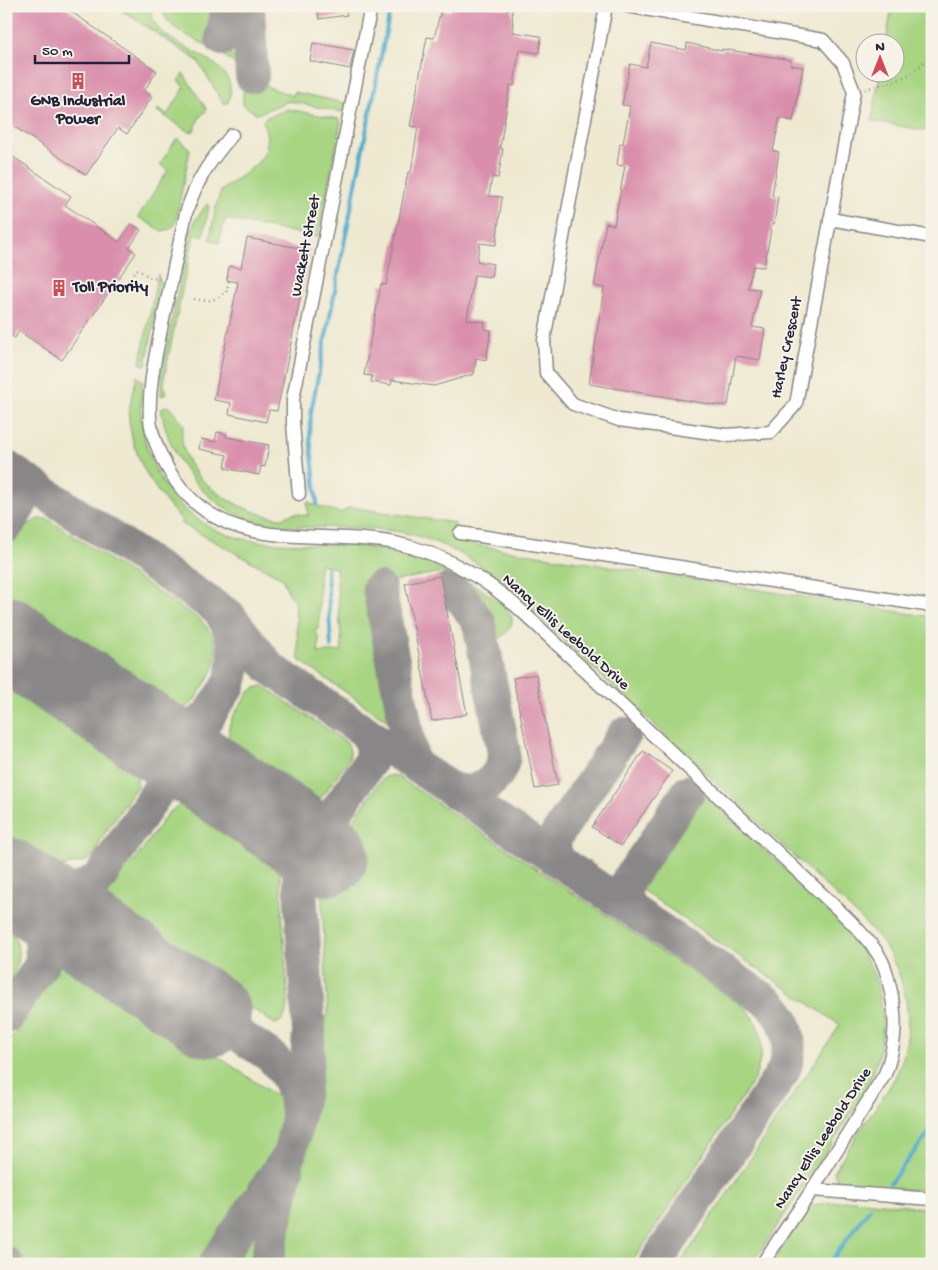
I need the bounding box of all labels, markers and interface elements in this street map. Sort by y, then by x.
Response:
scale bar [35,32,129,64]
north arrow [856,32,906,82]
text: N [875,39,885,56]
text: 50 m [42,43,73,61]
building icon: GNB Industrial Power [68,71,88,91]
place label: GNB Industrial Power [31,93,126,130]
street label: Wackett Street [288,192,326,298]
building icon: Toll Priority [49,278,69,298]
place label: Toll Priority [71,279,148,298]
street label: Harley Crescent [768,294,808,401]
street label: Nancy Ellis Leebold Drive [497,571,633,696]
street label: Nancy Ellis Leebold Drive [771,1064,877,1213]

